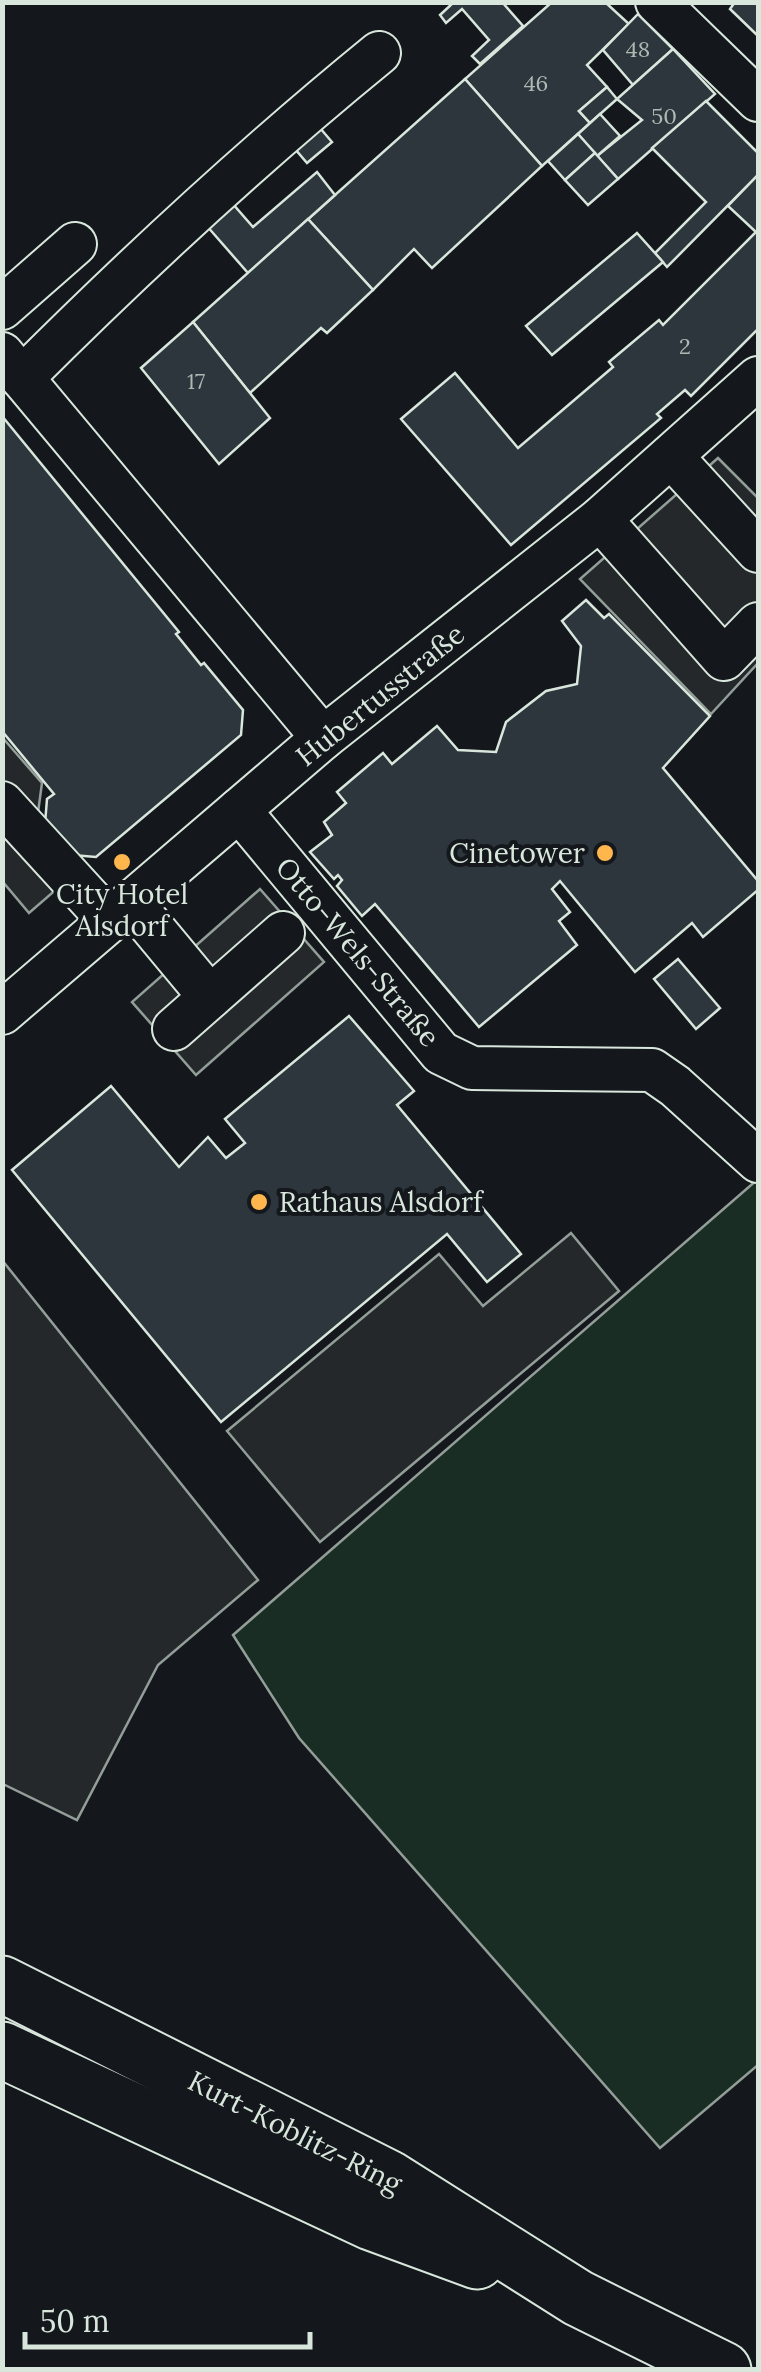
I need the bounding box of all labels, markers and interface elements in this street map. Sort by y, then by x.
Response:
house number: 48 [626,35,650,63]
house number: 46 [524,69,548,97]
house number: 50 [651,102,677,130]
house number: 2 [679,332,691,360]
house number: 17 [187,367,205,395]
street label: Hubertusstraße [288,616,472,774]
place label: Cinetower [449,835,585,871]
marker: Cinetower [594,842,616,864]
street label: Otto-Wels-Straße [268,850,448,1054]
marker: City Hotel Alsdorf [111,851,133,873]
place label: City Hotel Alsdorf [56,876,188,944]
place label: Rathaus Alsdorf [279,1184,485,1220]
marker: Rathaus Alsdorf [248,1191,270,1213]
street label: Kurt-Koblitz-Ring [182,2063,408,2202]
scale bar [25,2287,310,2349]
text: 50 m [40,2302,110,2340]

